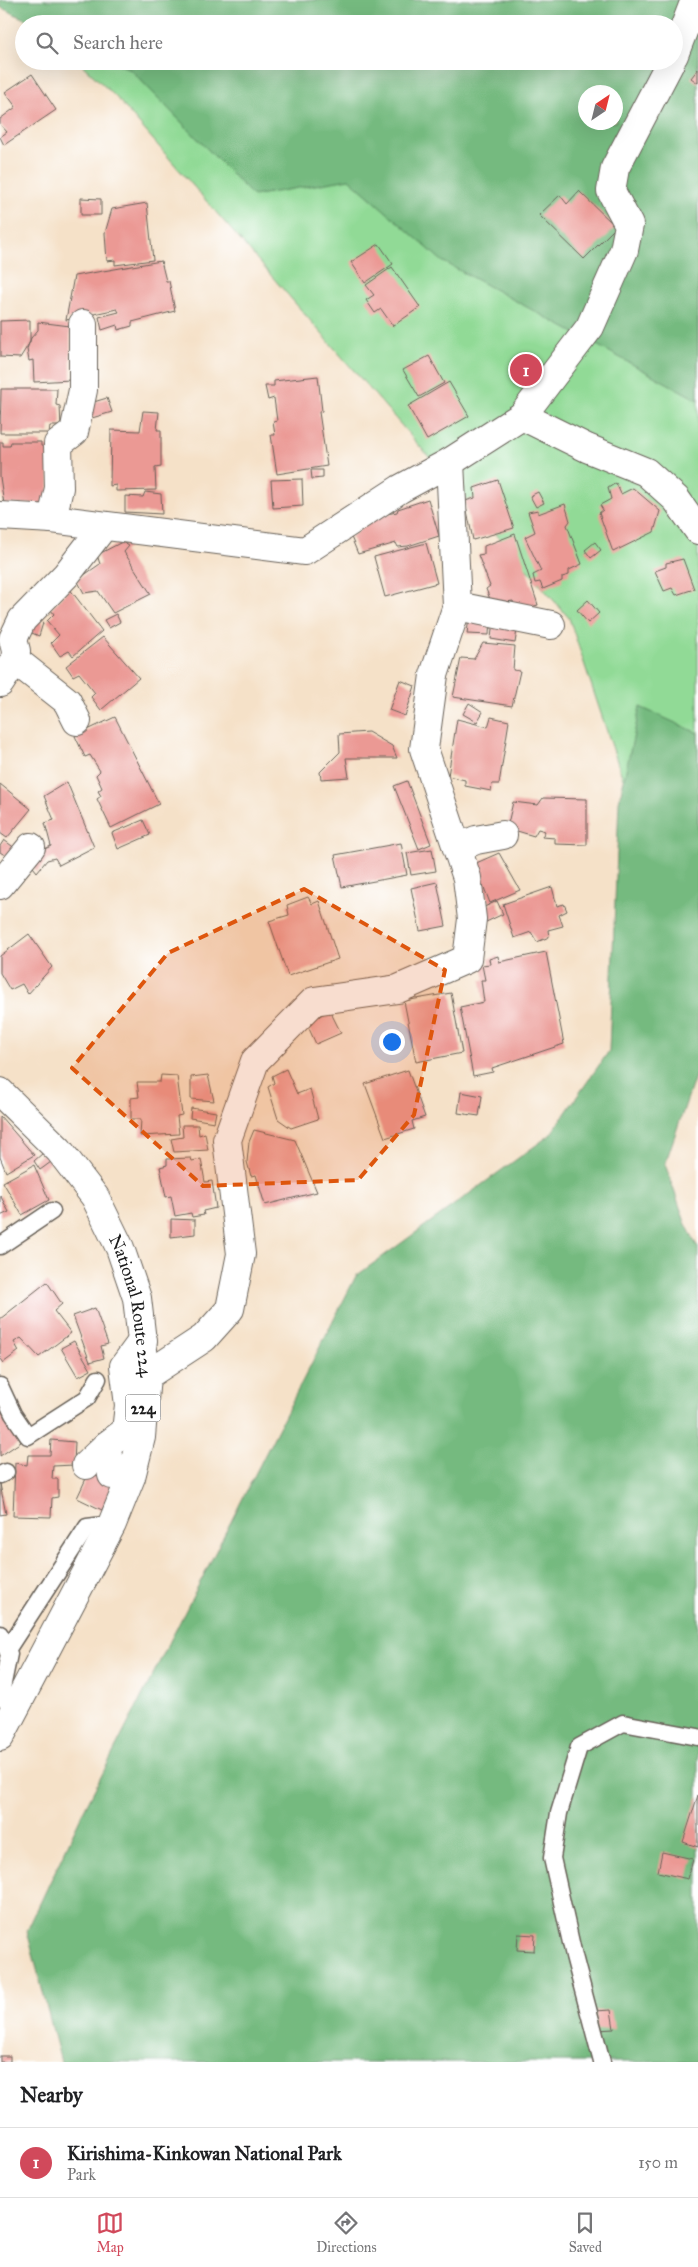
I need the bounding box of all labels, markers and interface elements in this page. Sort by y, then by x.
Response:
search box [15,15,683,70]
icon: search [33,29,61,57]
text: Search here [73,31,163,54]
north arrow [578,85,623,130]
pin: 1 [510,351,542,389]
your location [379,1029,405,1055]
street label: National Route 224 [104,1231,157,1379]
road number: 224 [126,1395,160,1422]
text: Nearby [20,2082,83,2108]
text: Kirishima-Kinkowan National Park [67,2142,342,2165]
text: 1 [33,2153,39,2172]
text: 150 m [638,2153,678,2172]
text: Park [67,2165,96,2184]
tab: Map [96,2209,124,2256]
tab: Directions [316,2209,377,2256]
tab: Saved [569,2209,602,2256]

